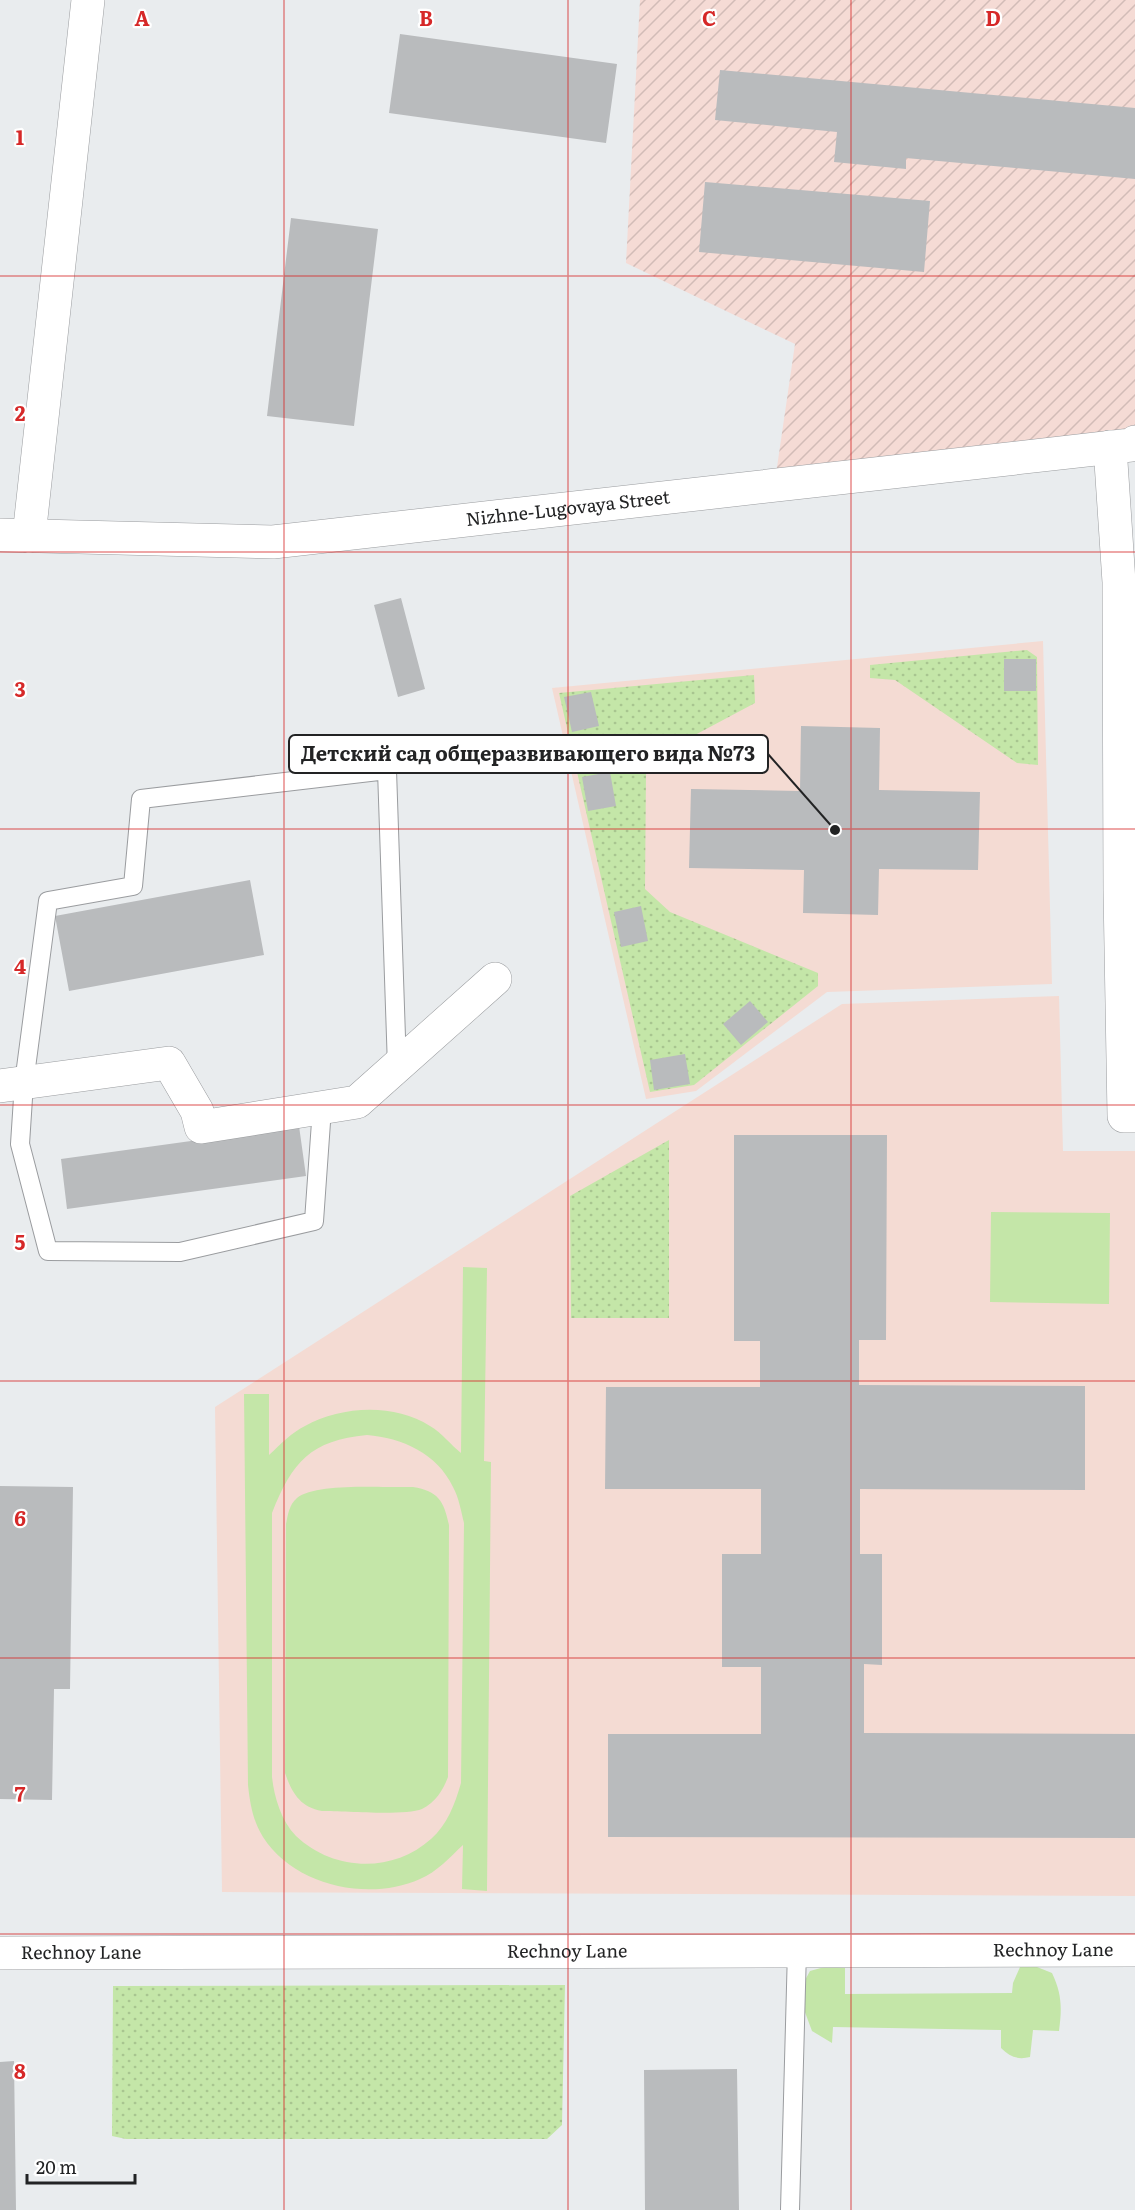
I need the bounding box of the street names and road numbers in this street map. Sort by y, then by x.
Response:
street label: Nizhne-Lugovaya Street [464,482,672,532]
street label: Rechnoy Lane [993,1935,1113,1962]
street label: Rechnoy Lane [507,1936,627,1964]
street label: Rechnoy Lane [21,1938,141,1965]

